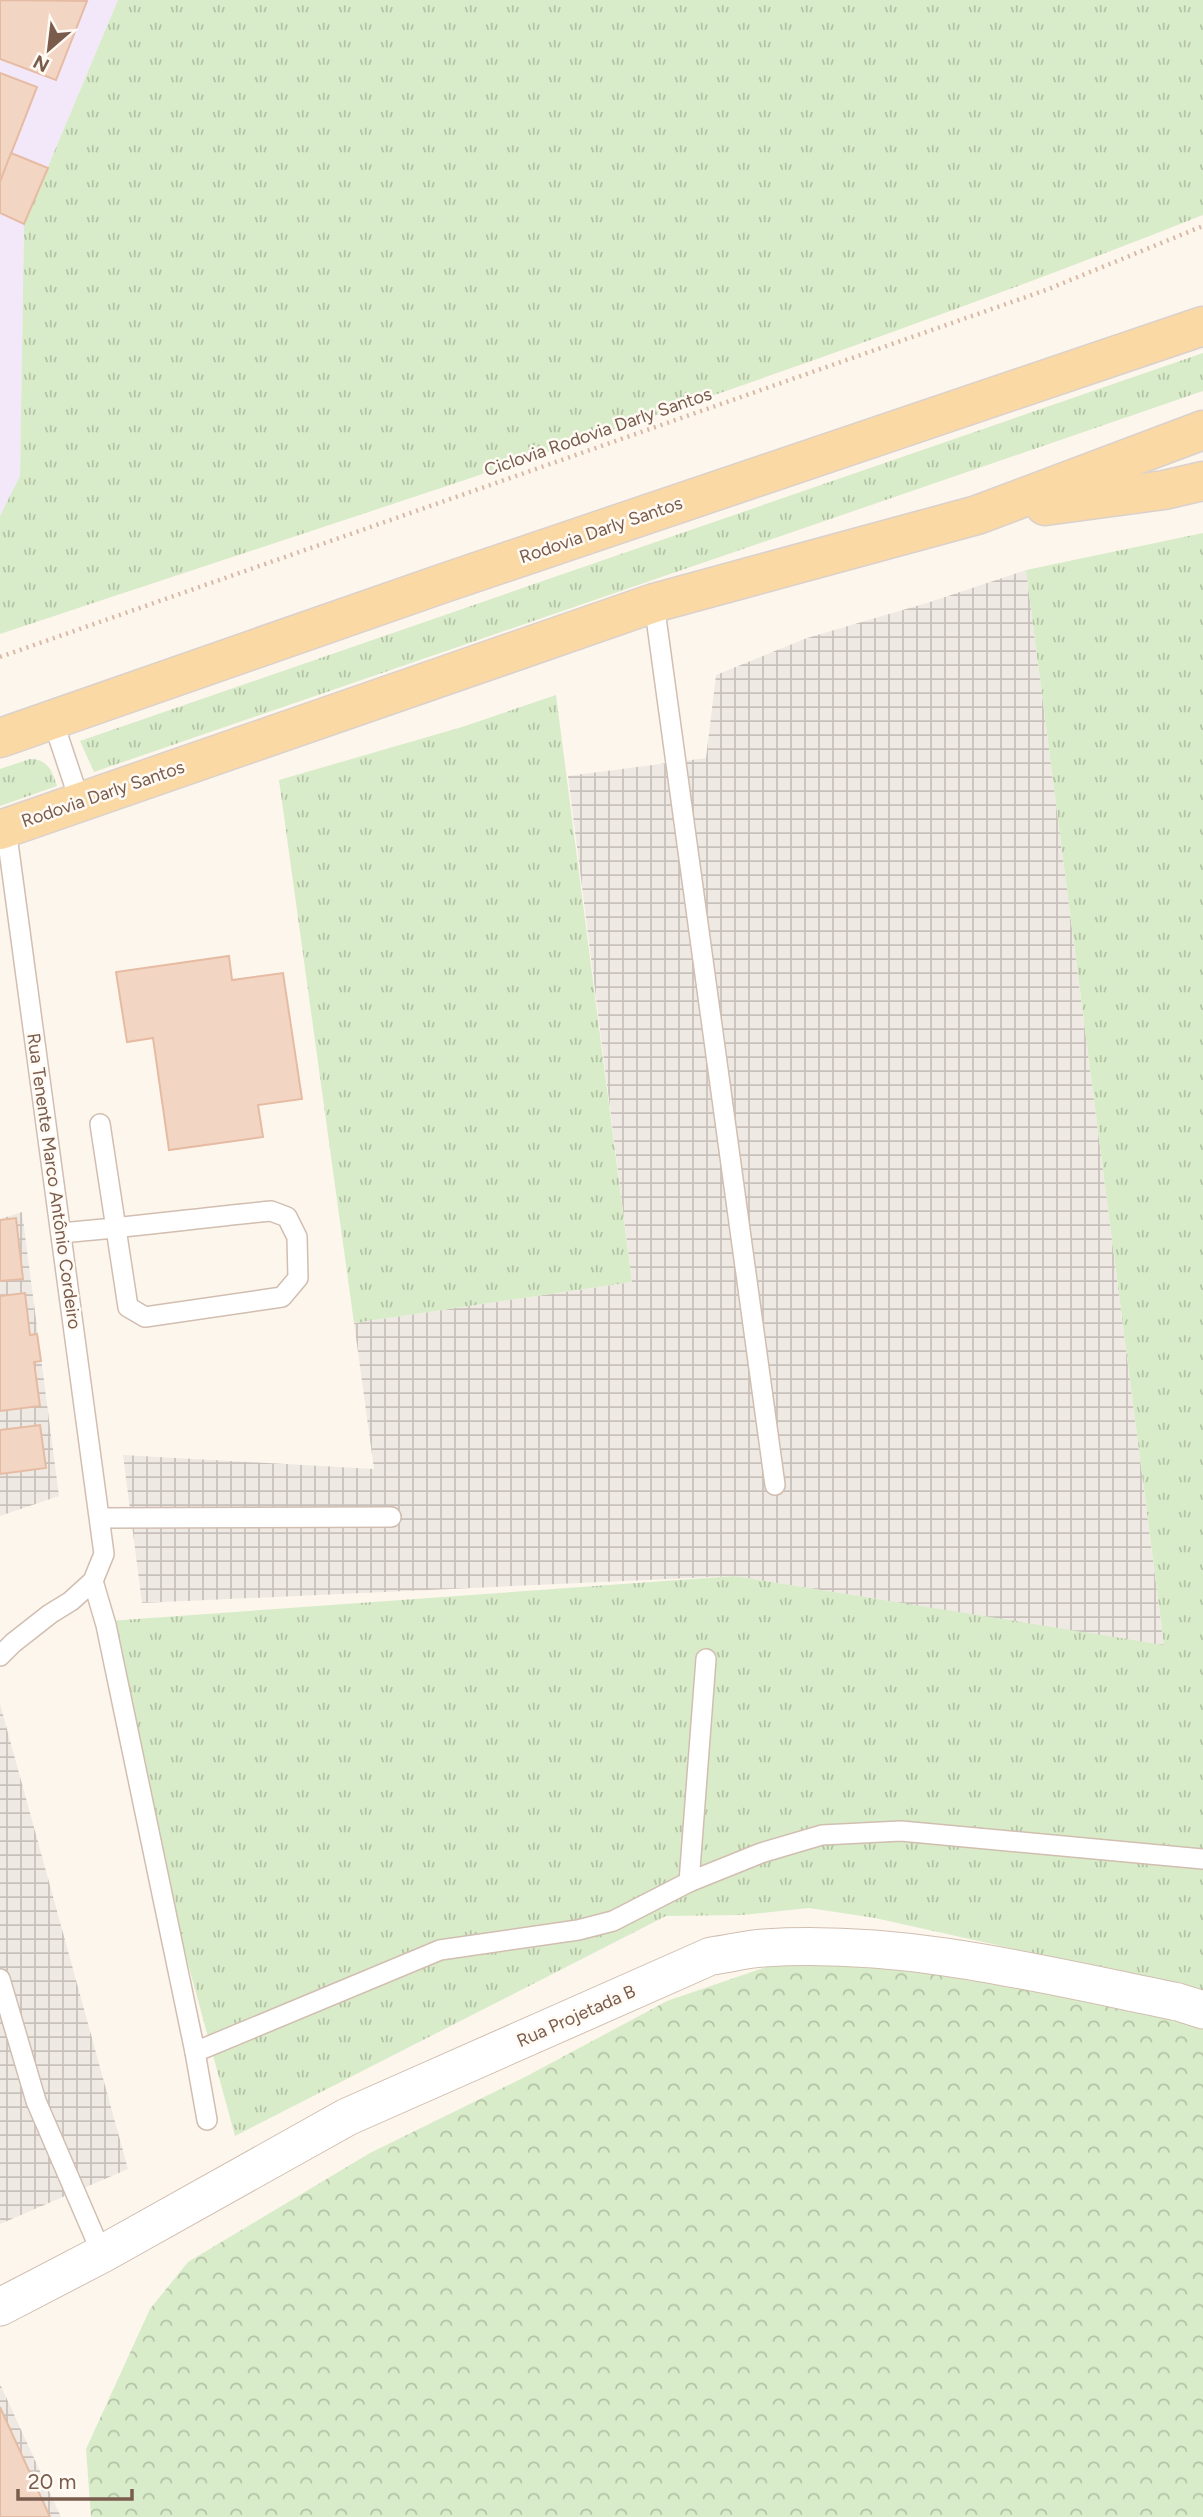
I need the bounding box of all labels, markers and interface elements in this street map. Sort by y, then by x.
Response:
north arrow [14,14,84,84]
text: N [29,50,53,77]
street label: Ciclovia Rodovia Darly Santos [481,383,715,481]
street label: Rodovia Darly Santos [517,492,685,568]
street label: Rodovia Darly Santos [19,756,187,832]
street label: Rua Tenente Marco Antônio Cordeiro [22,1032,86,1330]
street label: Rua Projetada B [513,1980,639,2052]
scale bar [18,2458,131,2502]
text: 20 m [28,2469,76,2494]

